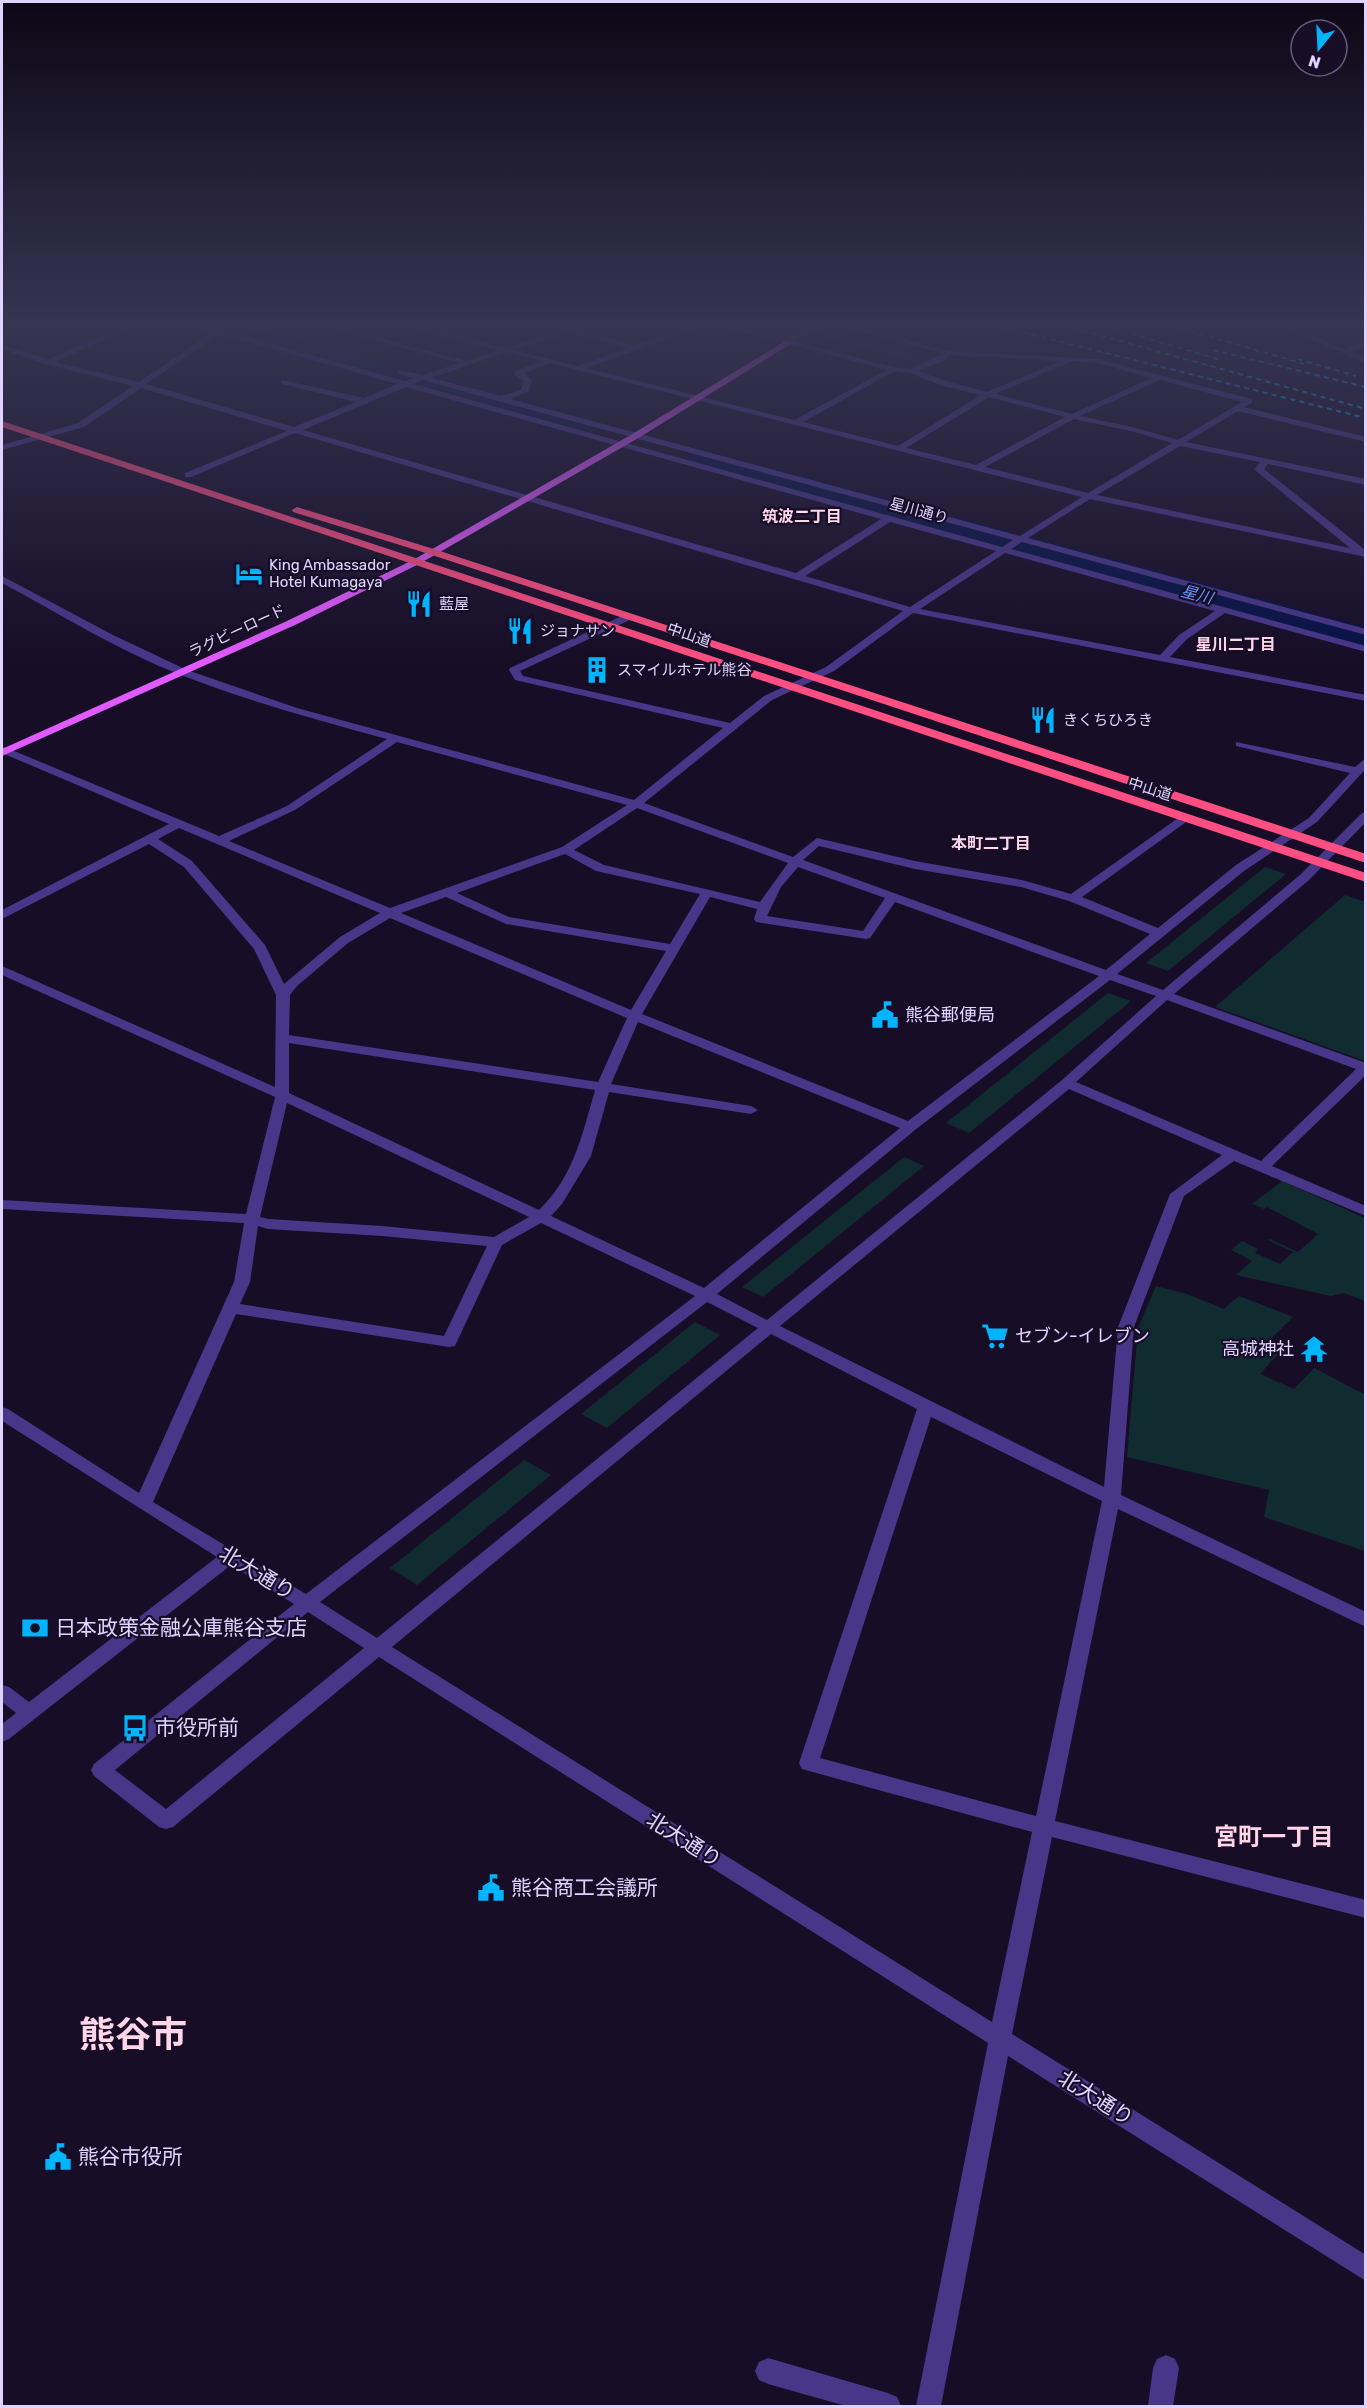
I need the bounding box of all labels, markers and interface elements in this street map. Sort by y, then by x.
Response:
north arrow [1289,18,1349,78]
text: N [1306,51,1323,73]
street label: 星川通り [888,495,950,527]
district label: 筑波二丁目 [762,507,842,526]
place label: King Ambassador Hotel Kumagaya [269,556,391,591]
hotel icon: King Ambassador Hotel Kumagaya [234,559,264,589]
water label: 星川 [1179,581,1217,608]
restaurant icon: 藍屋 [404,589,434,619]
place label: 藍屋 [439,595,469,613]
street label: ラグビーロード [186,601,288,661]
restaurant icon: ジョナサン [505,616,535,646]
street label: 中山道 [665,619,713,651]
place label: ジョナサン [540,622,615,640]
district label: 星川二丁目 [1196,635,1276,654]
building icon: スマイルホテル熊谷 [582,655,612,685]
place label: スマイルホテル熊谷 [617,661,752,679]
restaurant icon: きくちひろき [1028,705,1058,735]
place label: きくちひろき [1063,711,1153,729]
street label: 中山道 [1126,773,1174,805]
district label: 本町二丁目 [951,834,1031,853]
public building icon: 熊谷郵便局 [870,1000,900,1030]
place label: 熊谷郵便局 [905,1004,995,1026]
supermarket icon: セブン-イレブン [980,1321,1010,1351]
place label: セブン-イレブン [1015,1325,1150,1347]
temple icon: 高城神社 [1299,1334,1329,1364]
place label: 高城神社 [1222,1338,1294,1360]
street label: 北大通り [215,1540,300,1605]
bank icon: 日本政策金融公庫熊谷支店 [20,1613,50,1643]
place label: 日本政策金融公庫熊谷支店 [55,1615,307,1640]
bus stop icon: 市役所前 [120,1713,150,1743]
place label: 市役所前 [155,1715,239,1740]
street label: 北大通り [642,1807,727,1872]
district label: 宮町一丁目 [1214,1823,1334,1851]
public building icon: 熊谷商工会議所 [476,1873,506,1903]
place label: 熊谷商工会議所 [511,1875,658,1900]
district label: 熊谷市 [79,2013,187,2056]
street label: 北大通り [1054,2065,1139,2130]
public building icon: 熊谷市役所 [43,2142,73,2172]
place label: 熊谷市役所 [78,2144,183,2169]

